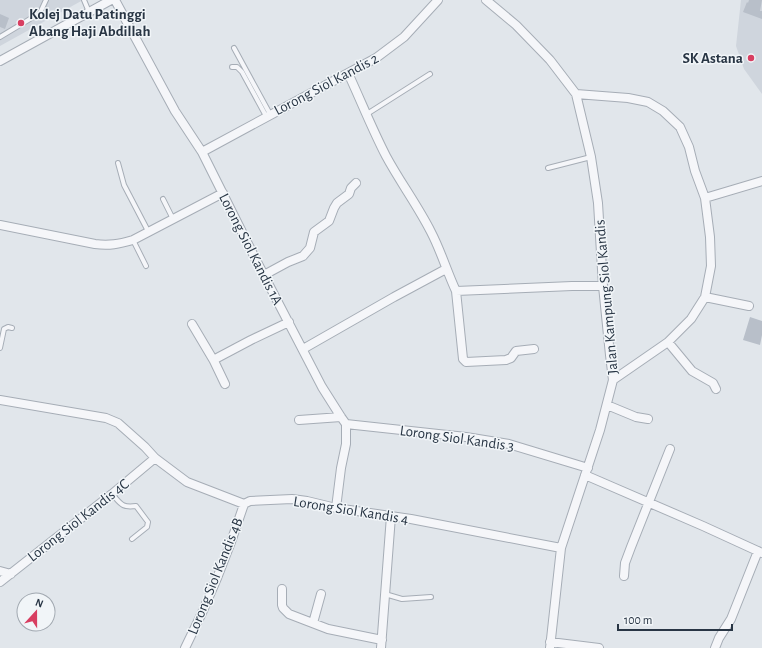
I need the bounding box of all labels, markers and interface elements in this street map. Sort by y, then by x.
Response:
place label: Kolej Datu Patinggi Abang Haji Abdillah [29,7,151,39]
marker: Kolej Datu Patinggi Abang Haji Abdillah [16,18,26,28]
street label: Lorong Siol Kandis 2 [272,51,381,118]
place label: SK Astana [682,51,743,66]
marker: SK Astana [746,53,756,63]
street label: Lorong Siol Kandis 1A [216,191,285,308]
street label: Jalan Kampung Siol Kandis [592,219,621,375]
street label: Lorong Siol Kandis 3 [399,423,515,454]
street label: Lorong Siol Kandis 4C [25,476,132,565]
street label: Lorong Siol Kandis 4 [292,494,410,527]
street label: Lorong Siol Kandis 4B [185,516,246,637]
north arrow [16,592,56,632]
text: N [34,597,45,610]
scale bar [618,606,732,632]
text: 100 m [624,614,652,626]

